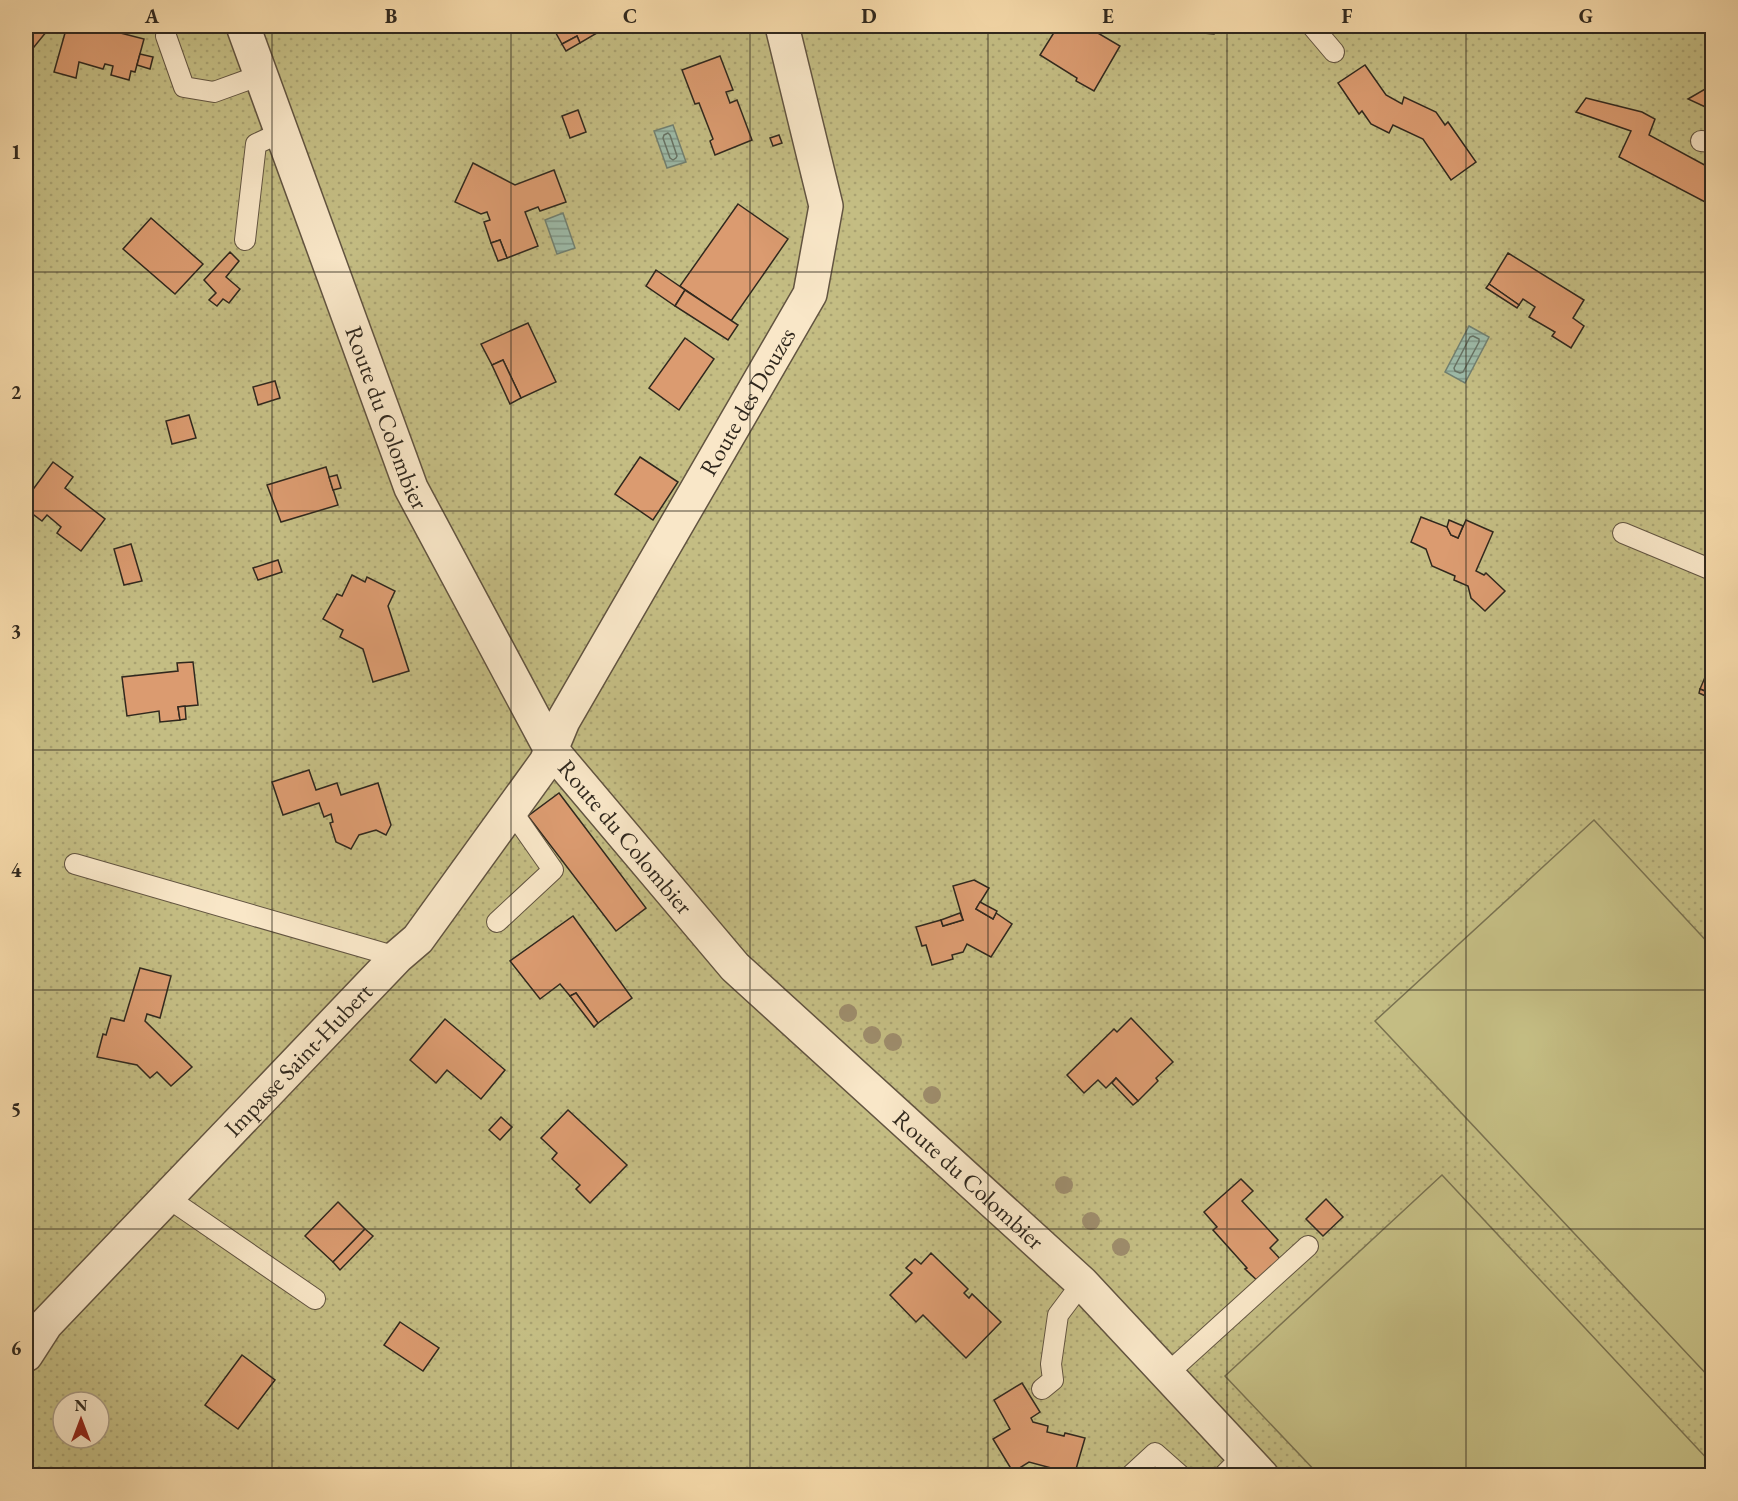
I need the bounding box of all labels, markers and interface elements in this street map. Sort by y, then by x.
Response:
text: A [144,3,160,29]
text: B [385,3,397,29]
text: C [623,3,637,29]
text: D [861,3,877,29]
text: E [1102,3,1114,29]
text: F [1342,3,1353,29]
text: G [1579,3,1593,29]
text: 1 [11,139,21,165]
street label: Route du Colombier [338,321,436,515]
street label: Route des Douzes [692,322,802,481]
text: 2 [11,379,22,405]
text: 3 [11,618,21,644]
street label: Route du Colombier [551,753,700,921]
text: 4 [11,857,22,883]
street label: Impasse Saint-Hubert [217,976,379,1143]
text: 5 [11,1096,21,1122]
street label: Route du Colombier [887,1103,1051,1256]
text: 6 [11,1335,22,1361]
north arrow [51,1390,111,1450]
text: N [75,1395,88,1416]

